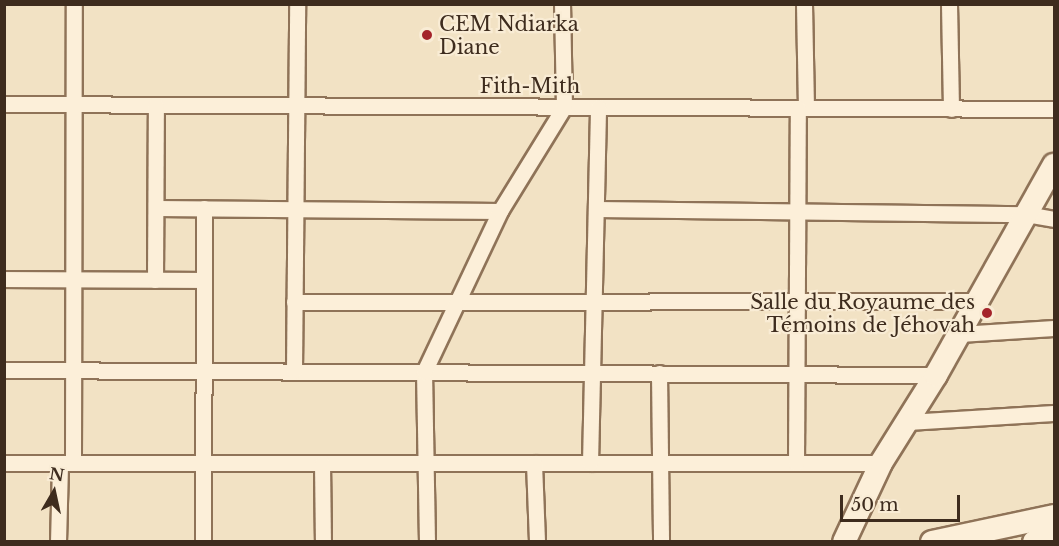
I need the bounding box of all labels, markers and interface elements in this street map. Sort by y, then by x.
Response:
place label: CEM Ndiarka Diane [439,12,579,59]
marker: CEM Ndiarka Diane [420,28,434,42]
street label: Fith-Mith [480,74,580,98]
place label: Salle du Royaume des Témoins de Jéhovah [750,290,975,337]
marker: Salle du Royaume des Témoins de Jéhovah [980,306,994,320]
north arrow [24,462,84,522]
text: N [48,463,66,485]
scale bar [843,483,963,521]
text: 50 m [851,494,899,516]

